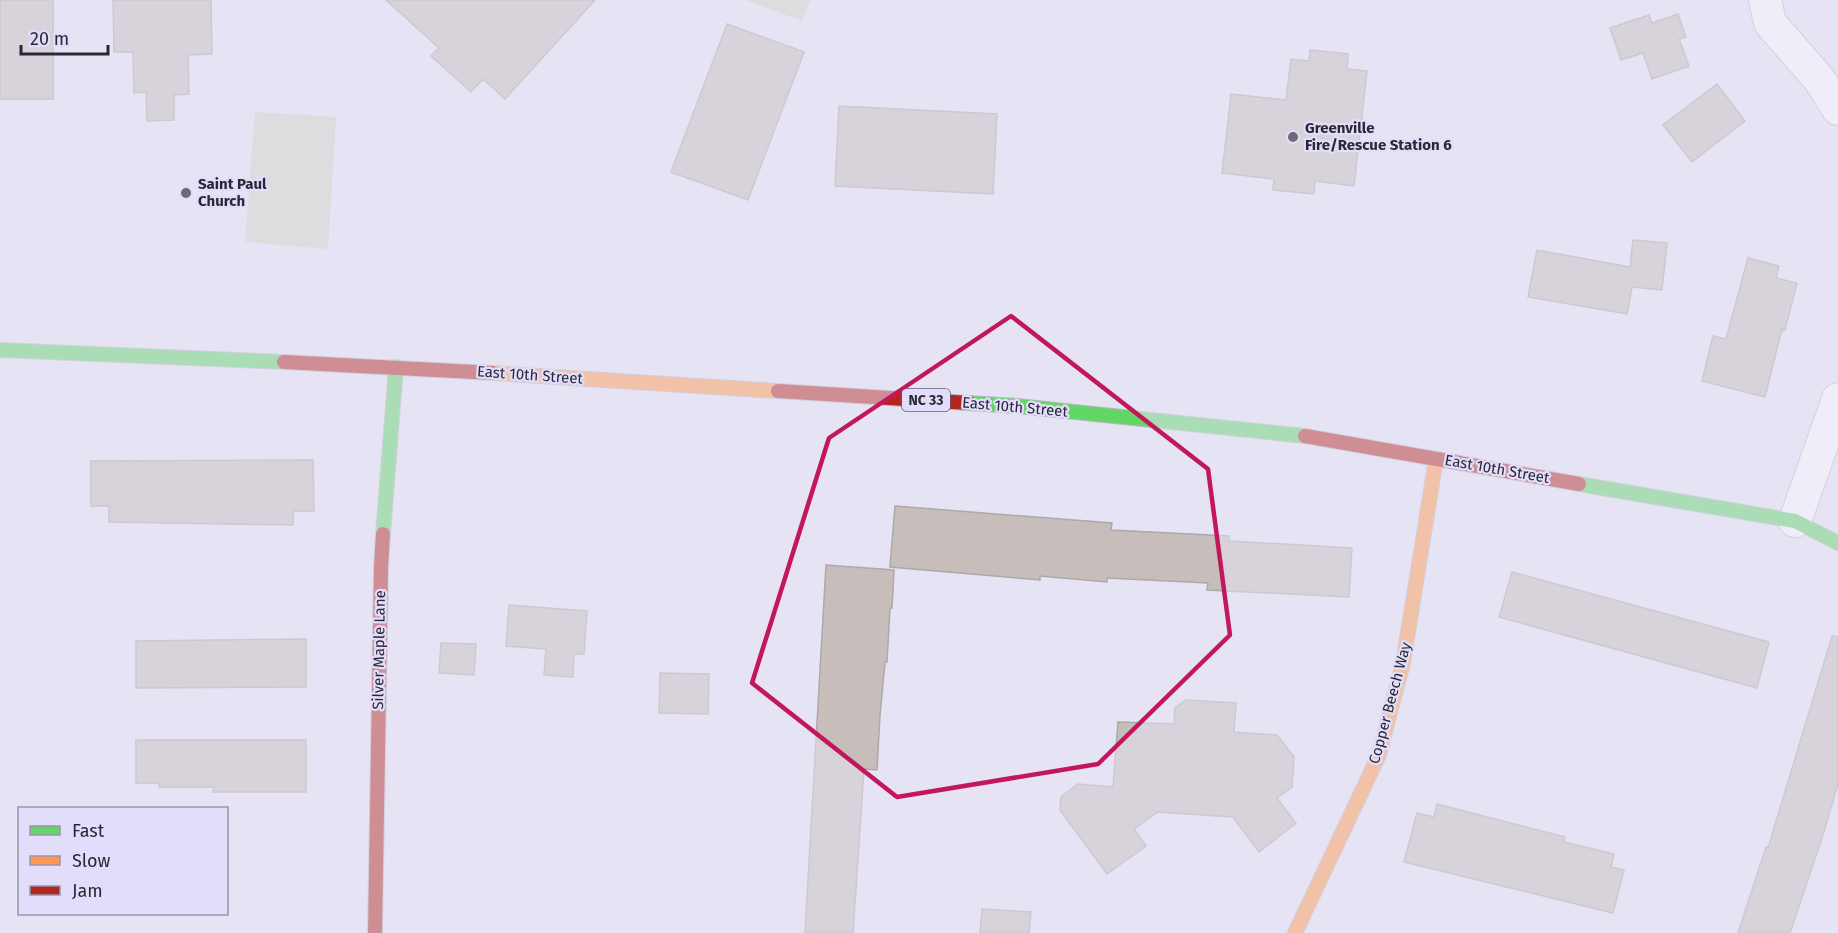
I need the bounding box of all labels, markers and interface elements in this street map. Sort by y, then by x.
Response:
scale bar [21,18,108,56]
text: 20 m [30,28,69,50]
place label: Greenville Fire/Rescue Station 6 [1305,119,1452,154]
marker: Greenville Fire/Rescue Station 6 [1286,130,1300,144]
place label: Saint Paul Church [198,175,267,210]
marker: Saint Paul Church [179,186,193,200]
street label: East 10th Street [477,362,584,388]
road number: NC 33 [902,389,950,411]
street label: East 10th Street [961,393,1069,421]
street label: East 10th Street [1443,451,1551,487]
street label: Silver Maple Lane [369,590,389,710]
street label: Copper Beech Way [1365,640,1415,766]
legend [18,807,228,915]
text: Fast [72,820,105,842]
text: Slow [72,850,111,872]
text: Jam [72,880,103,902]

